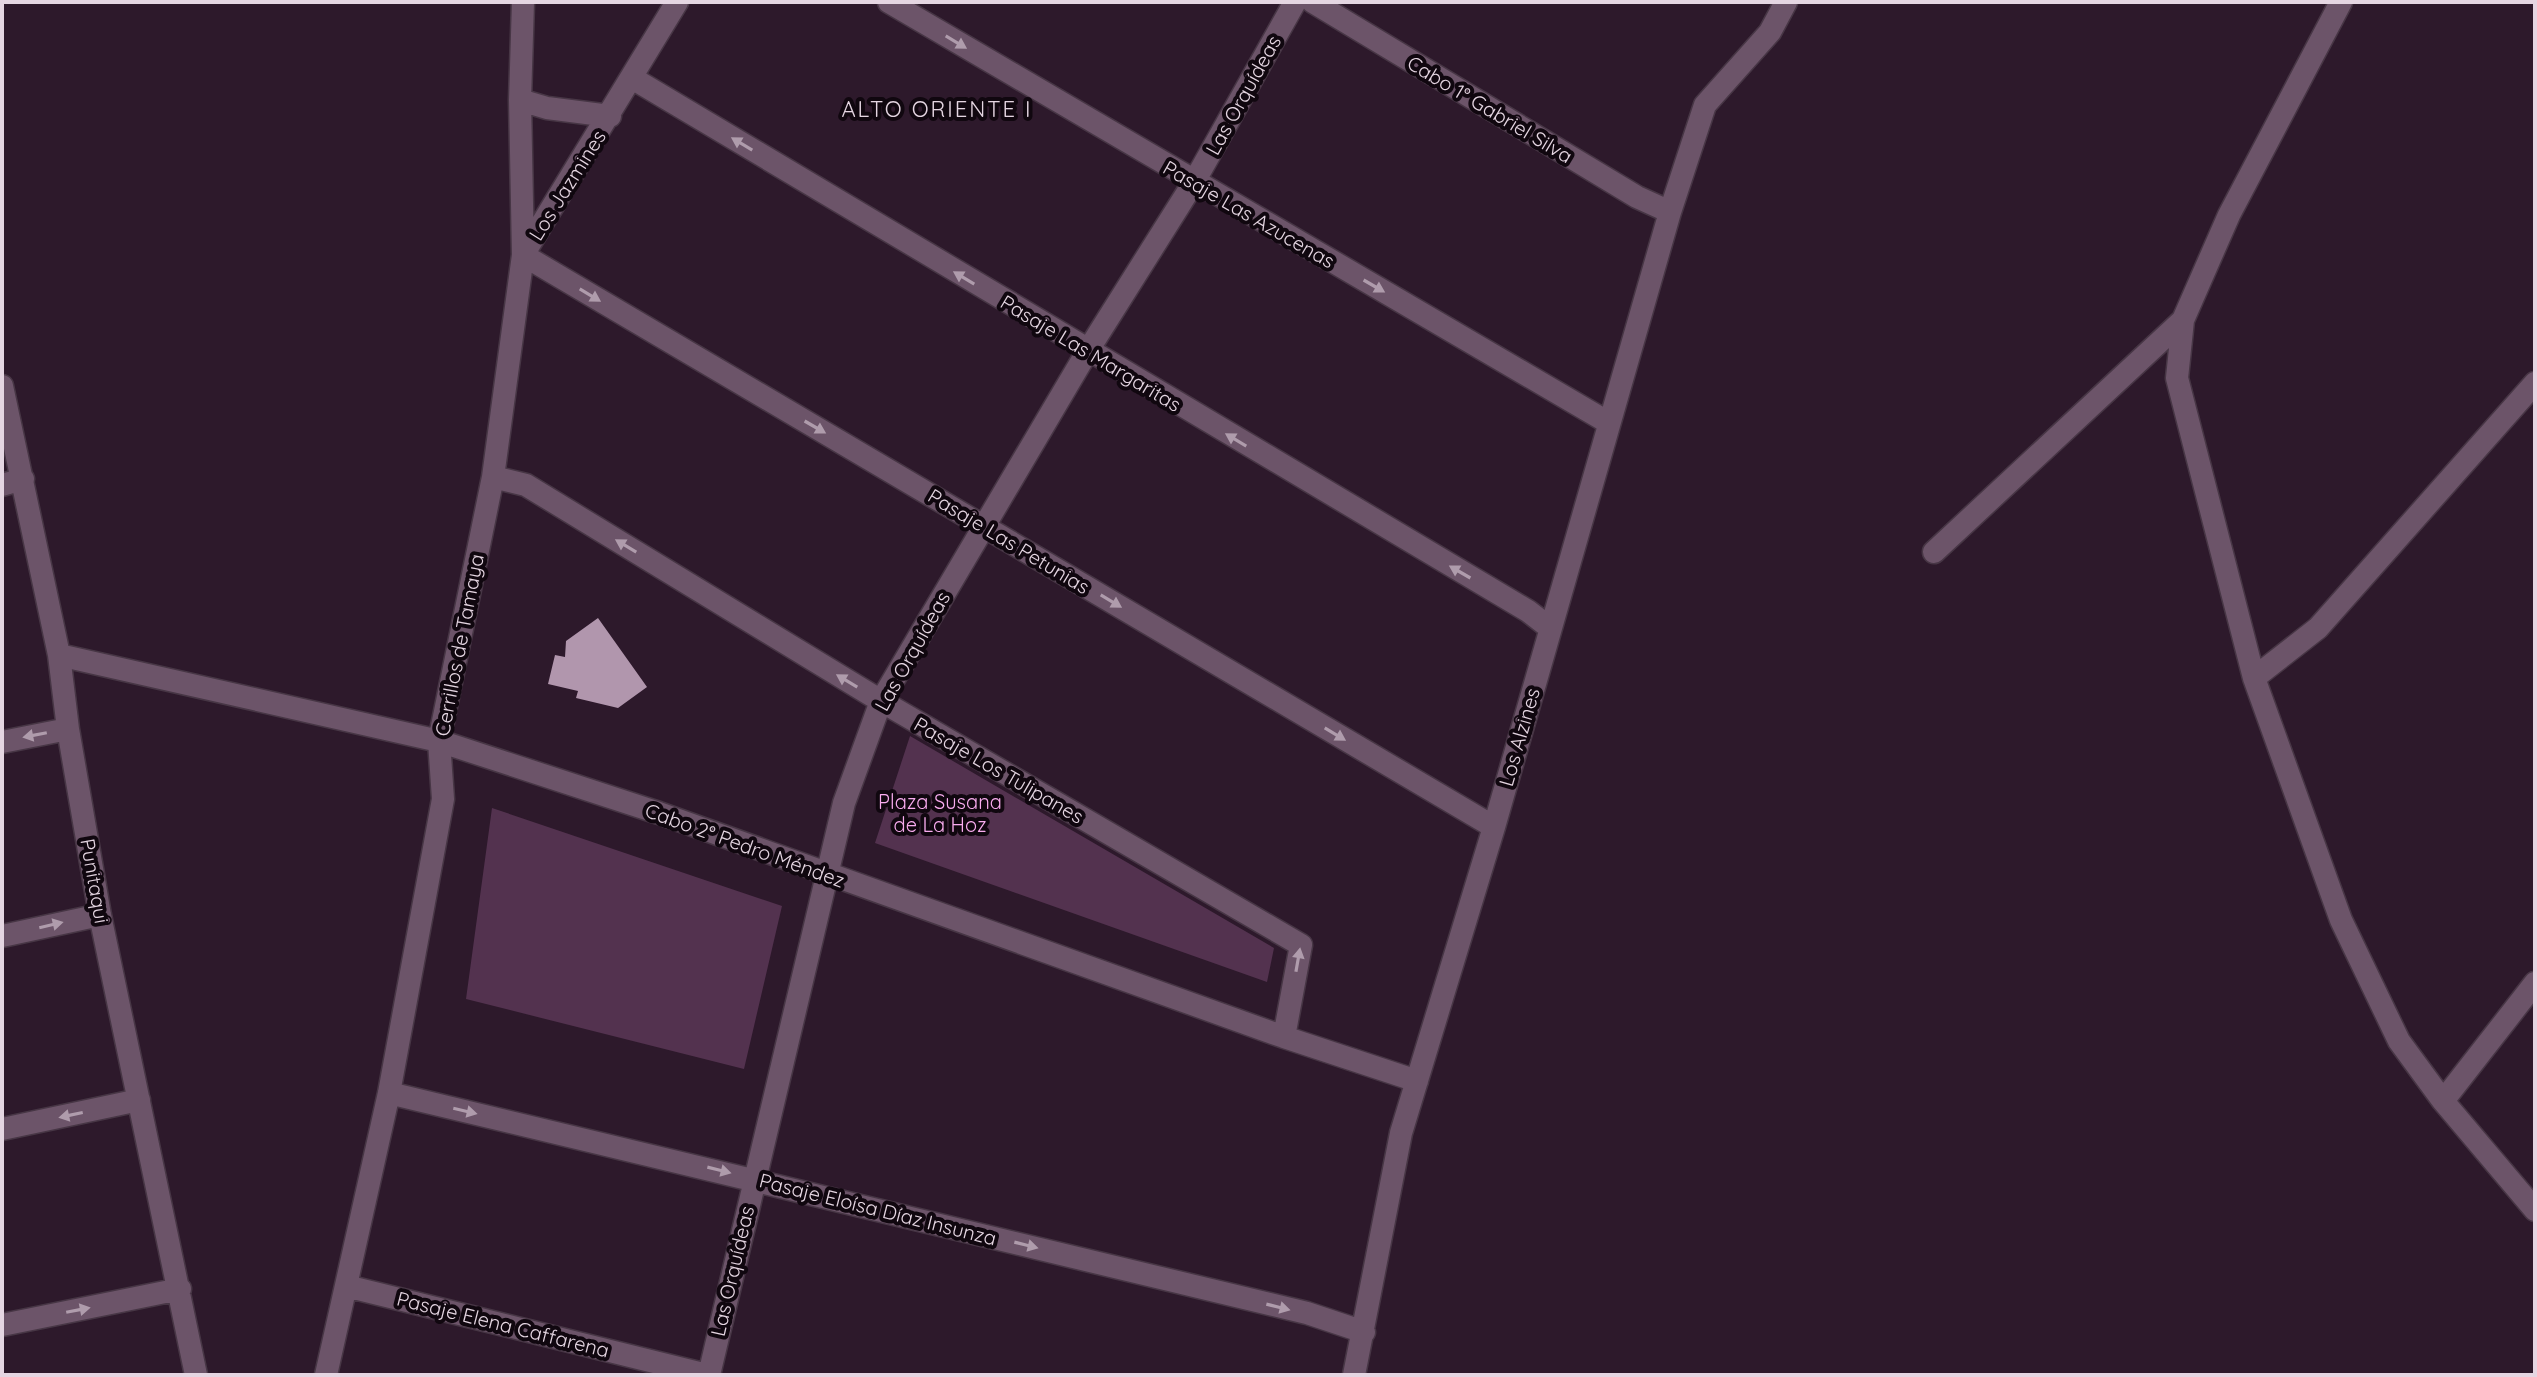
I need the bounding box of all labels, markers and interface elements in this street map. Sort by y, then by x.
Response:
street label: Las Orquídeas [1200,31,1286,159]
one-way arrow [945,35,967,49]
street label: Cabo 1° Gabriel Silva [1403,50,1577,168]
district label: ALTO ORIENTE I [841,95,1033,123]
street label: Los Jazmines [523,125,611,245]
one-way arrow [731,137,753,151]
street label: Pasaje Las Azucenas [1159,155,1339,273]
one-way arrow [953,271,975,285]
one-way arrow [1363,279,1385,293]
one-way arrow [579,288,602,302]
street label: Pasaje Las Margaritas [996,289,1186,417]
one-way arrow [803,420,826,434]
one-way arrow [1225,433,1247,447]
street label: Pasaje Las Petunias [924,483,1094,599]
one-way arrow [615,538,636,553]
street label: Cerrillos de Tamaya [429,552,489,738]
one-way arrow [1449,565,1471,579]
street label: Las Orquídeas [869,587,955,715]
one-way arrow [1100,594,1122,608]
one-way arrow [836,674,859,689]
street label: Los Alzines [1493,685,1545,789]
street label: Pasaje Los Tulipanes [910,711,1088,829]
one-way arrow [1324,726,1346,740]
one-way arrow [22,730,47,742]
park label: Plaza Susana de La Hoz [878,789,1002,837]
street label: Cabo 2° Pedro Méndez [642,797,848,893]
street label: Punitaqui [75,837,115,925]
one-way arrow [39,918,64,931]
one-way arrow [1292,948,1304,973]
one-way arrow [453,1105,478,1117]
one-way arrow [58,1109,83,1122]
one-way arrow [706,1164,731,1176]
street label: Pasaje Eloísa Díaz Insunza [757,1167,999,1251]
street label: Las Orquídeas [705,1203,759,1339]
one-way arrow [1013,1239,1038,1252]
street label: Pasaje Elena Caffarena [394,1286,612,1362]
one-way arrow [1266,1301,1291,1313]
one-way arrow [66,1303,91,1315]

